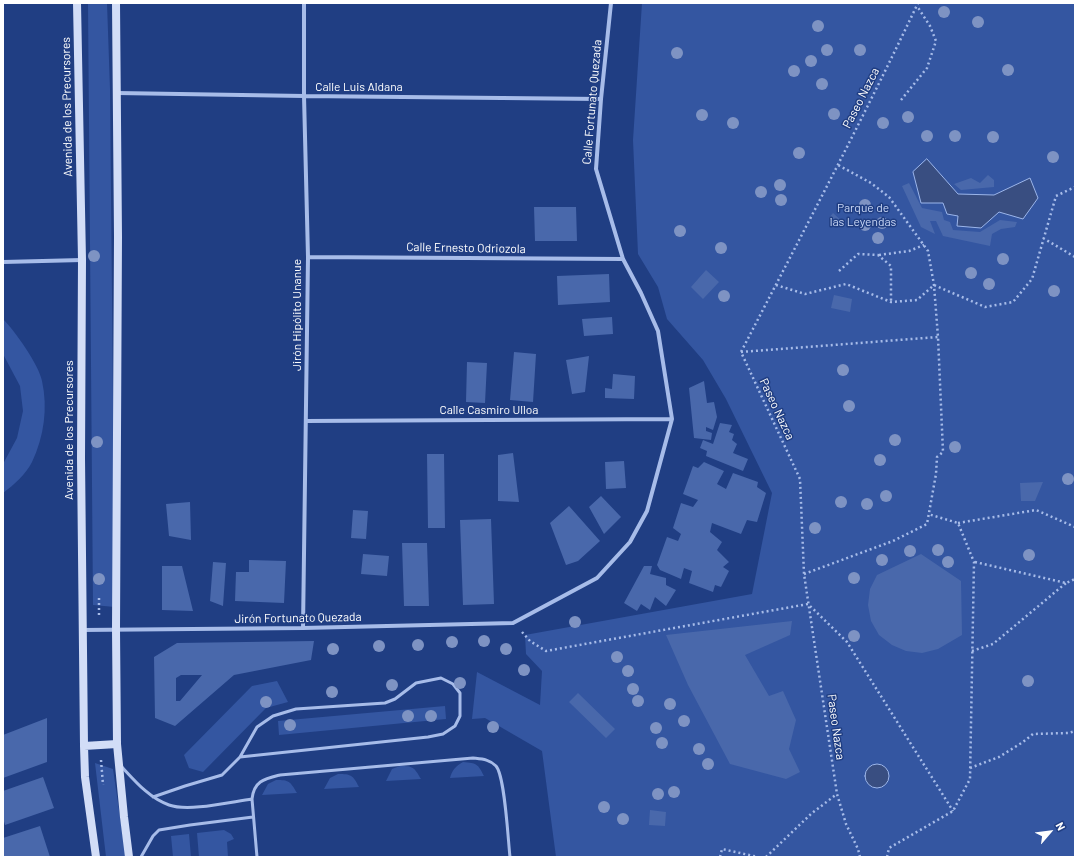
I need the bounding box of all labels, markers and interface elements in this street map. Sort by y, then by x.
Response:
street label: Avenida de los Precursores [59,37,75,177]
street label: Calle Fortunato Quezada [579,39,605,165]
street label: Paseo Nazca [840,65,882,131]
street label: Calle Luis Aldana [315,80,403,94]
park label: Parque de las Leyendas [830,201,896,229]
street label: Calle Ernesto Odriozola [406,240,526,256]
street label: Jirón Hipólito Unanue [290,259,304,371]
street label: Avenida de los Precursores [62,360,76,500]
street label: Paseo Nazca [756,376,798,442]
street label: Calle Casmiro Ulloa [440,403,538,417]
street label: Jirón Fortunato Quezada [234,610,362,626]
street label: Paseo Nazca [824,693,848,761]
north arrow [1030,812,1070,852]
text: N [1054,820,1068,832]

